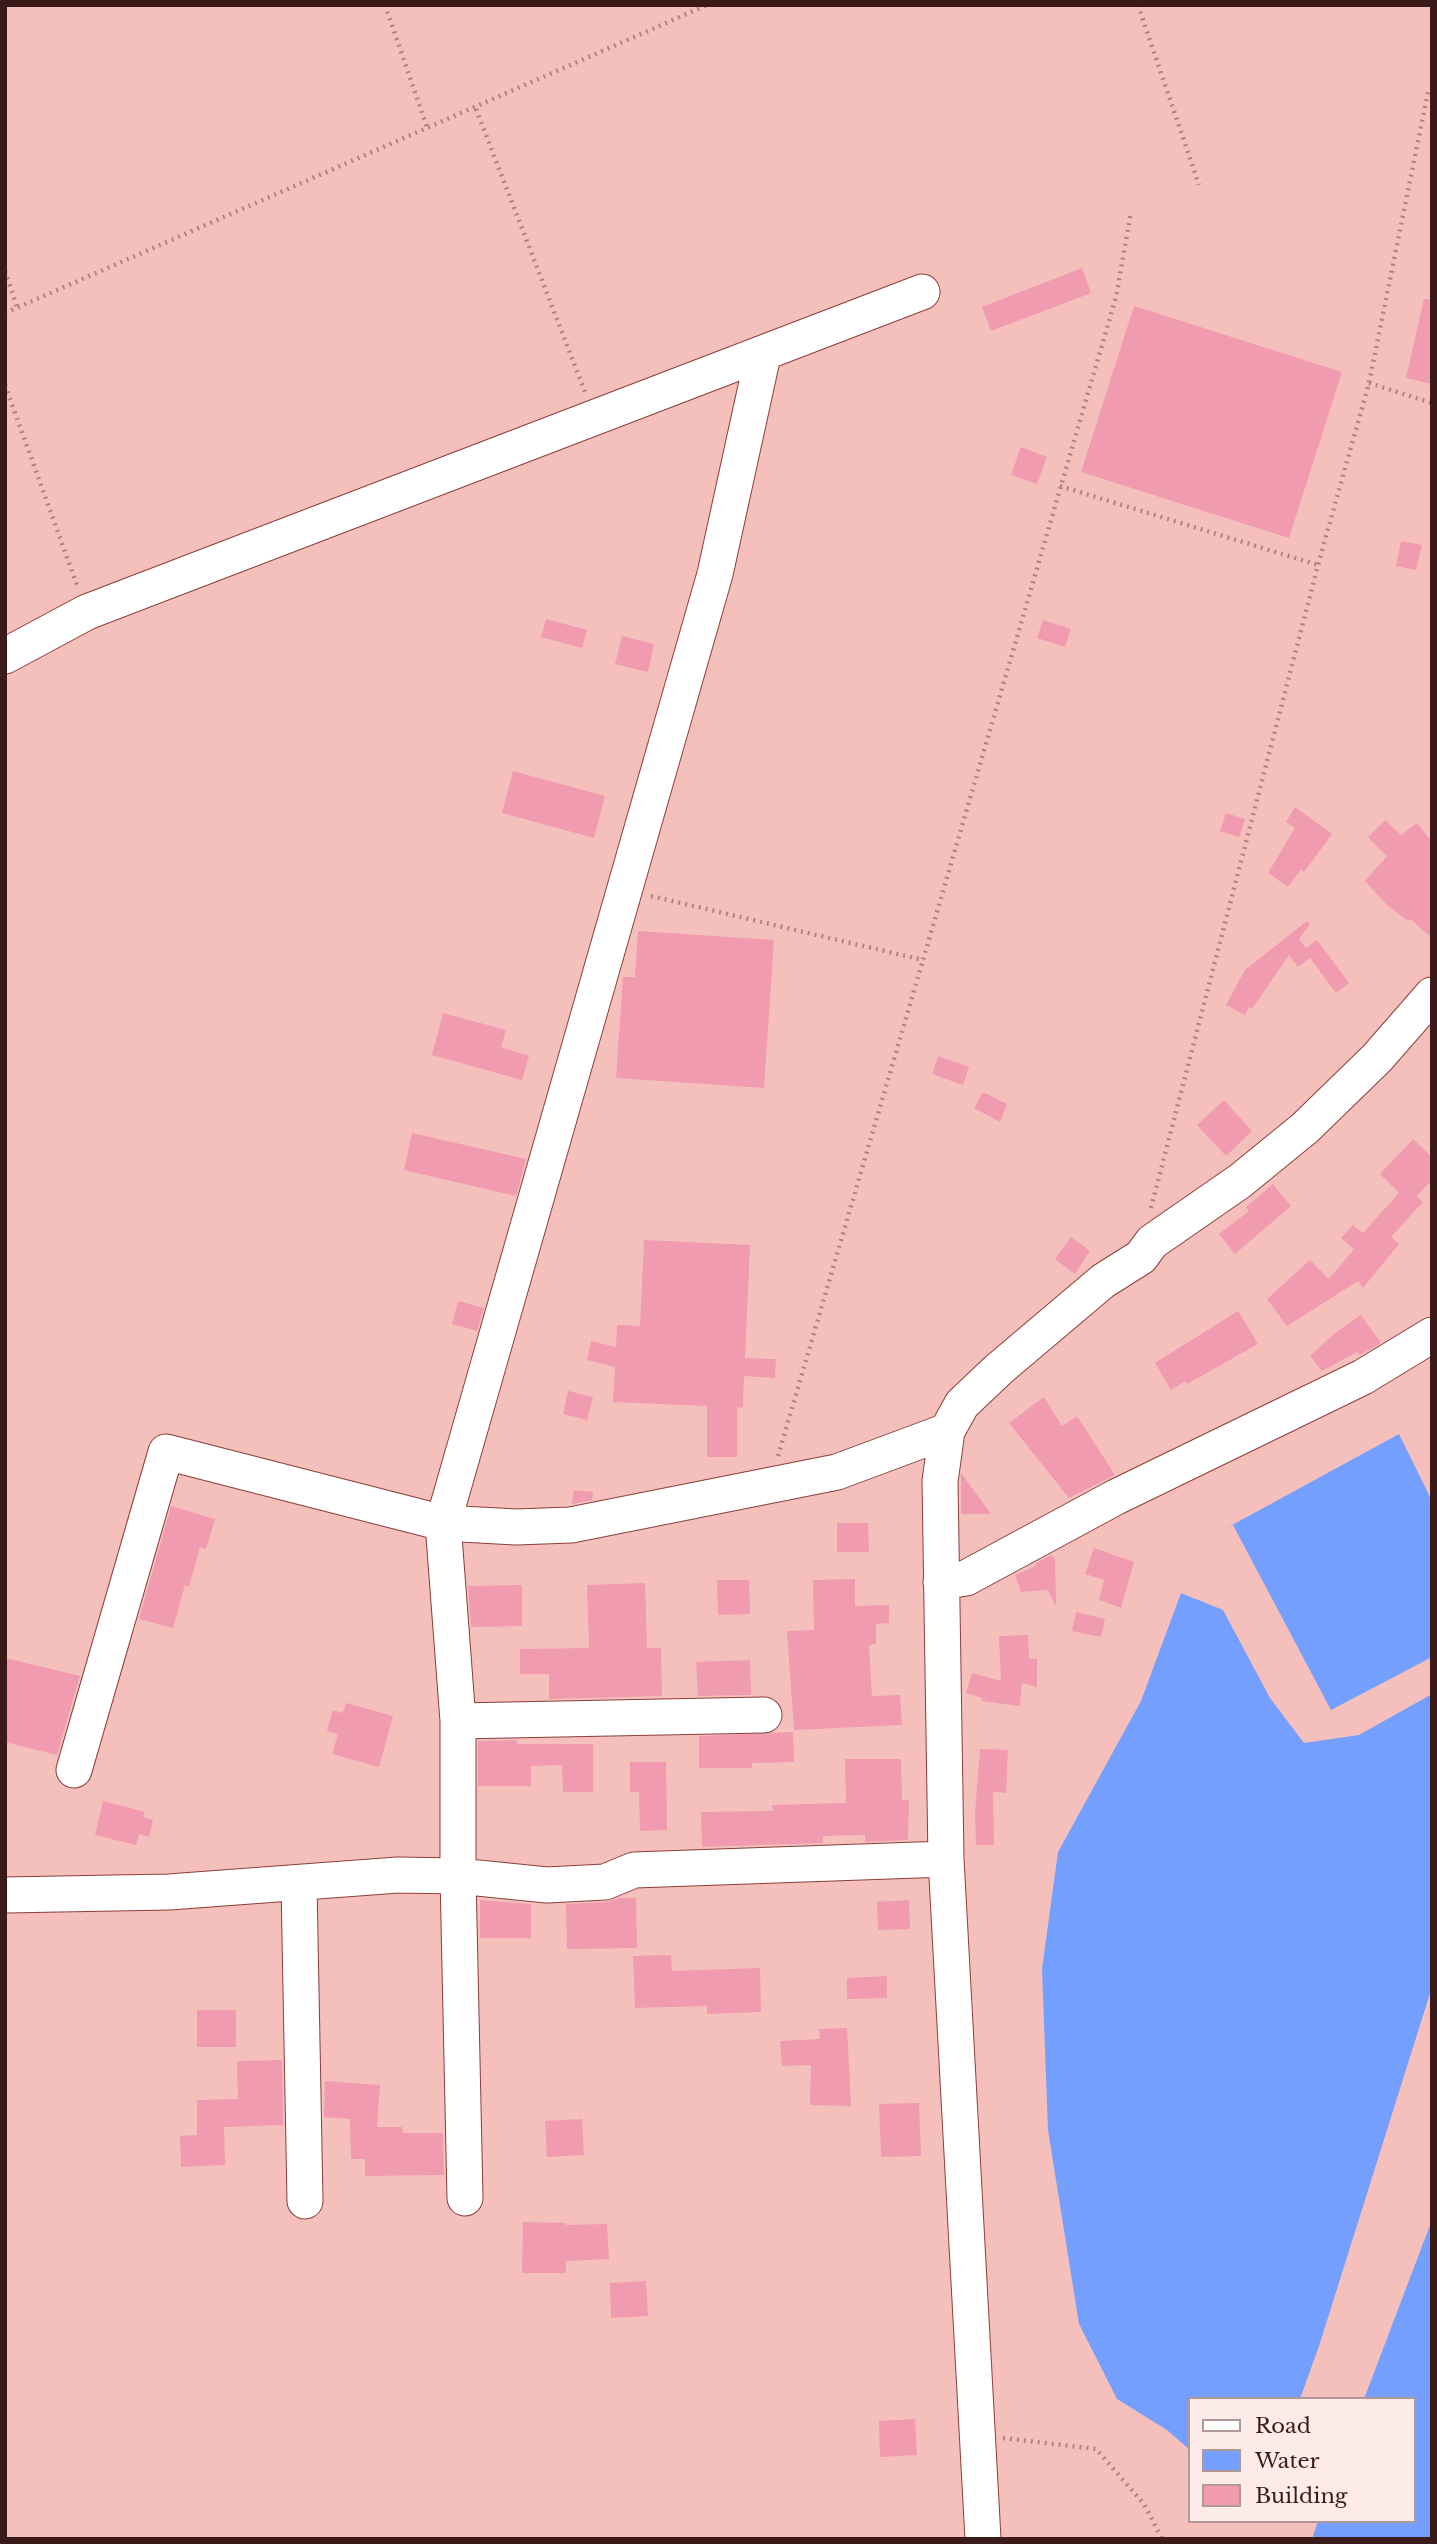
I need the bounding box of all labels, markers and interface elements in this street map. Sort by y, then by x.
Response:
legend [1188,2397,1416,2523]
text: Road [1255,2413,1311,2439]
text: Water [1255,2448,1319,2474]
text: Building [1255,2483,1347,2509]

